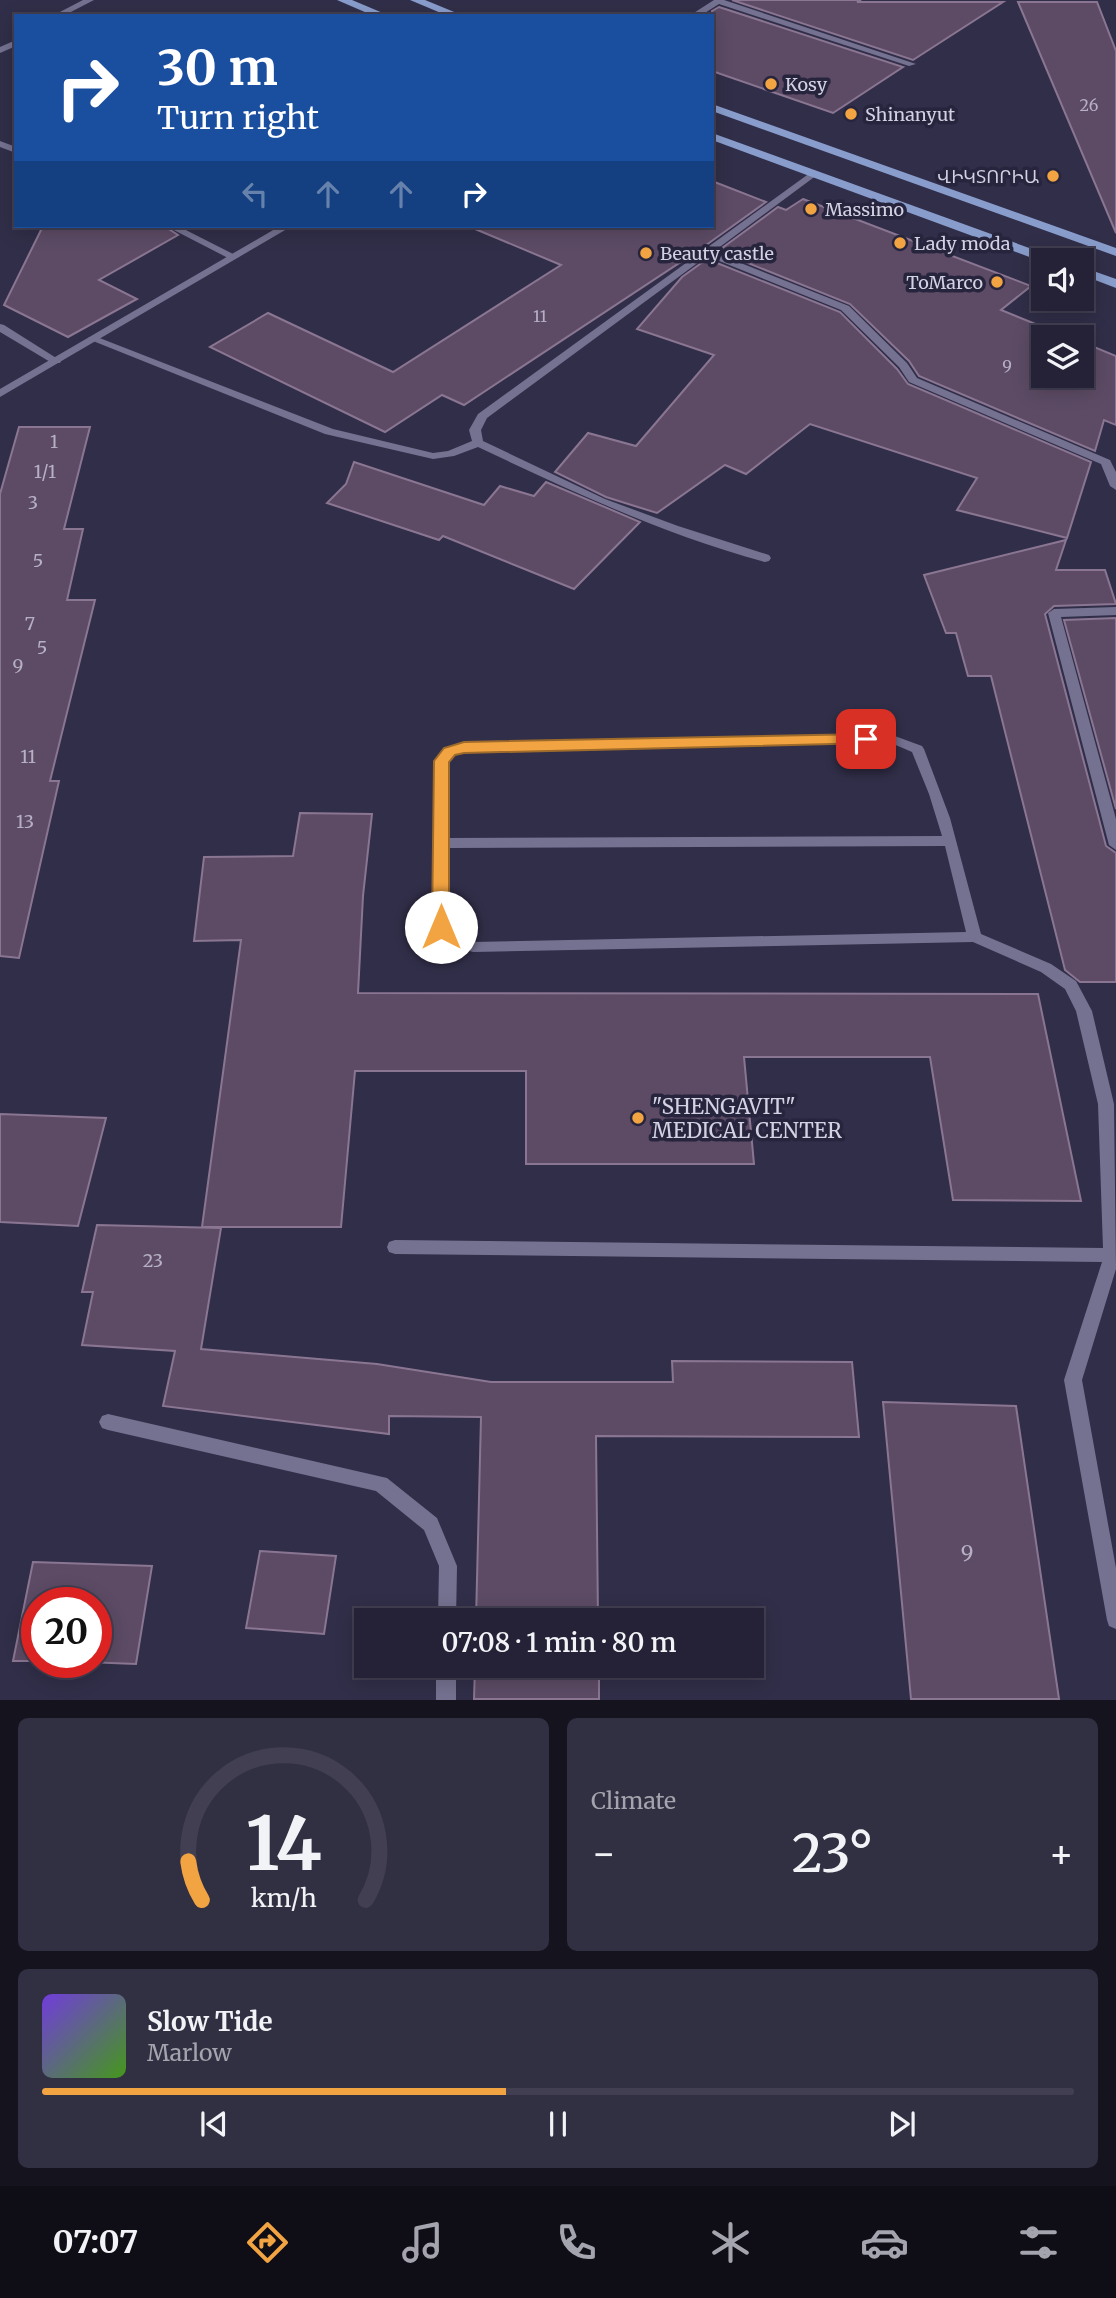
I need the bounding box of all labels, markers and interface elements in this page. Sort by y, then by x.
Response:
text: 30 m [157,37,278,98]
icon: right [42,42,133,133]
place label: Kosy [785,73,828,96]
marker: Kosy [763,76,779,92]
house number: 26 [1080,95,1099,115]
text: Turn right [157,98,319,138]
place label: Shinanyut [865,103,955,126]
marker: Shinanyut [843,106,859,122]
place label: ՎԻԿՏՈՐԻԱ [937,165,1039,188]
marker: ՎԻԿՏՈՐԻԱ [1045,168,1061,184]
icon: left [236,175,274,213]
icon: ahead [309,175,347,213]
icon: ahead [382,175,420,213]
icon: right [455,175,493,213]
place label: Massimo [825,198,904,221]
marker: Massimo [803,201,819,217]
place label: Lady moda [914,232,1011,255]
marker: Lady moda [892,235,908,251]
place label: Beauty castle [660,242,774,265]
marker: Beauty castle [638,245,654,261]
map controls [1031,248,1094,388]
button: sound [1031,248,1094,311]
place label: ToMarco [906,271,983,294]
marker: ToMarco [989,274,1005,290]
house number: 11 [533,306,547,326]
button: layers [1031,325,1094,388]
house number: 9 [1002,356,1012,376]
house number: 1 [50,430,58,453]
house number: 1/1 [34,460,56,483]
house number: 3 [28,491,38,514]
house number: 5 [33,549,43,572]
house number: 7 [25,612,35,635]
house number: 5 [37,636,47,659]
house number: 9 [13,654,23,677]
pin [836,709,896,769]
icon: arrive [847,720,885,758]
house number: 11 [20,745,36,768]
house number: 13 [16,810,34,833]
position arrow [404,890,478,964]
place label: "SHENGAVIT" MEDICAL CENTER [652,1093,842,1144]
marker: "SHENGAVIT" MEDICAL CENTER [630,1110,646,1126]
house number: 23 [143,1249,163,1272]
house number: 9 [961,1540,973,1567]
speed limit sign: 20 [21,1587,112,1678]
text: 07:08 · 1 min · 80 m [441,1626,677,1659]
text: Climate [591,1786,676,1815]
text: 14 [245,1799,322,1891]
text: 23° [792,1821,873,1886]
text: − [591,1830,616,1877]
text: + [1049,1830,1074,1877]
text: km/h [250,1882,317,1914]
text: Slow Tide [147,2005,273,2038]
text: Marlow [147,2038,232,2067]
icon: previous [195,2105,233,2143]
icon: pause [539,2105,577,2143]
icon: next [883,2105,921,2143]
icon: directions [243,2218,292,2267]
icon: music [398,2218,447,2267]
icon: phone [552,2218,601,2267]
icon: climate [706,2218,755,2267]
icon: car [860,2218,909,2267]
icon: filters [1014,2218,1063,2267]
text: 07:07 [53,2222,138,2262]

